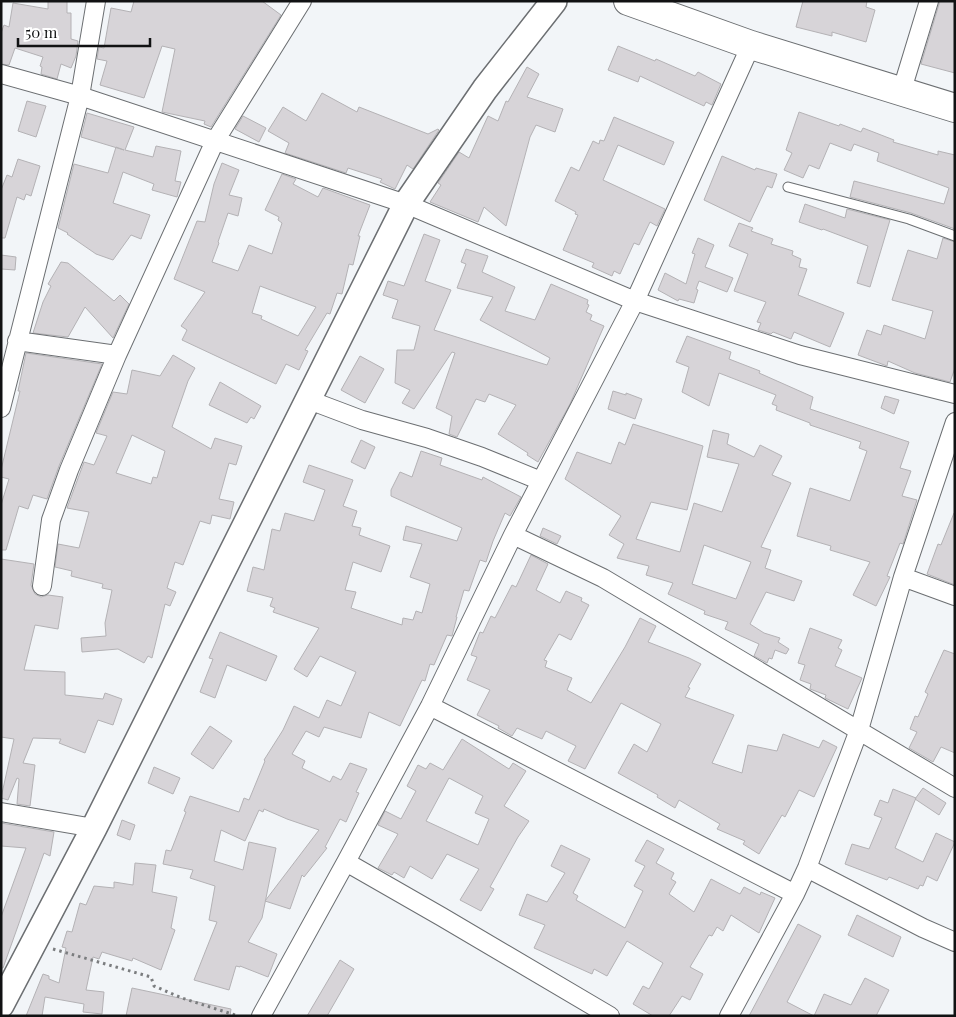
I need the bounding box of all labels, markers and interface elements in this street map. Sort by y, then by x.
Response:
scale bar [18,15,150,47]
text: 50 m [25,22,58,42]

